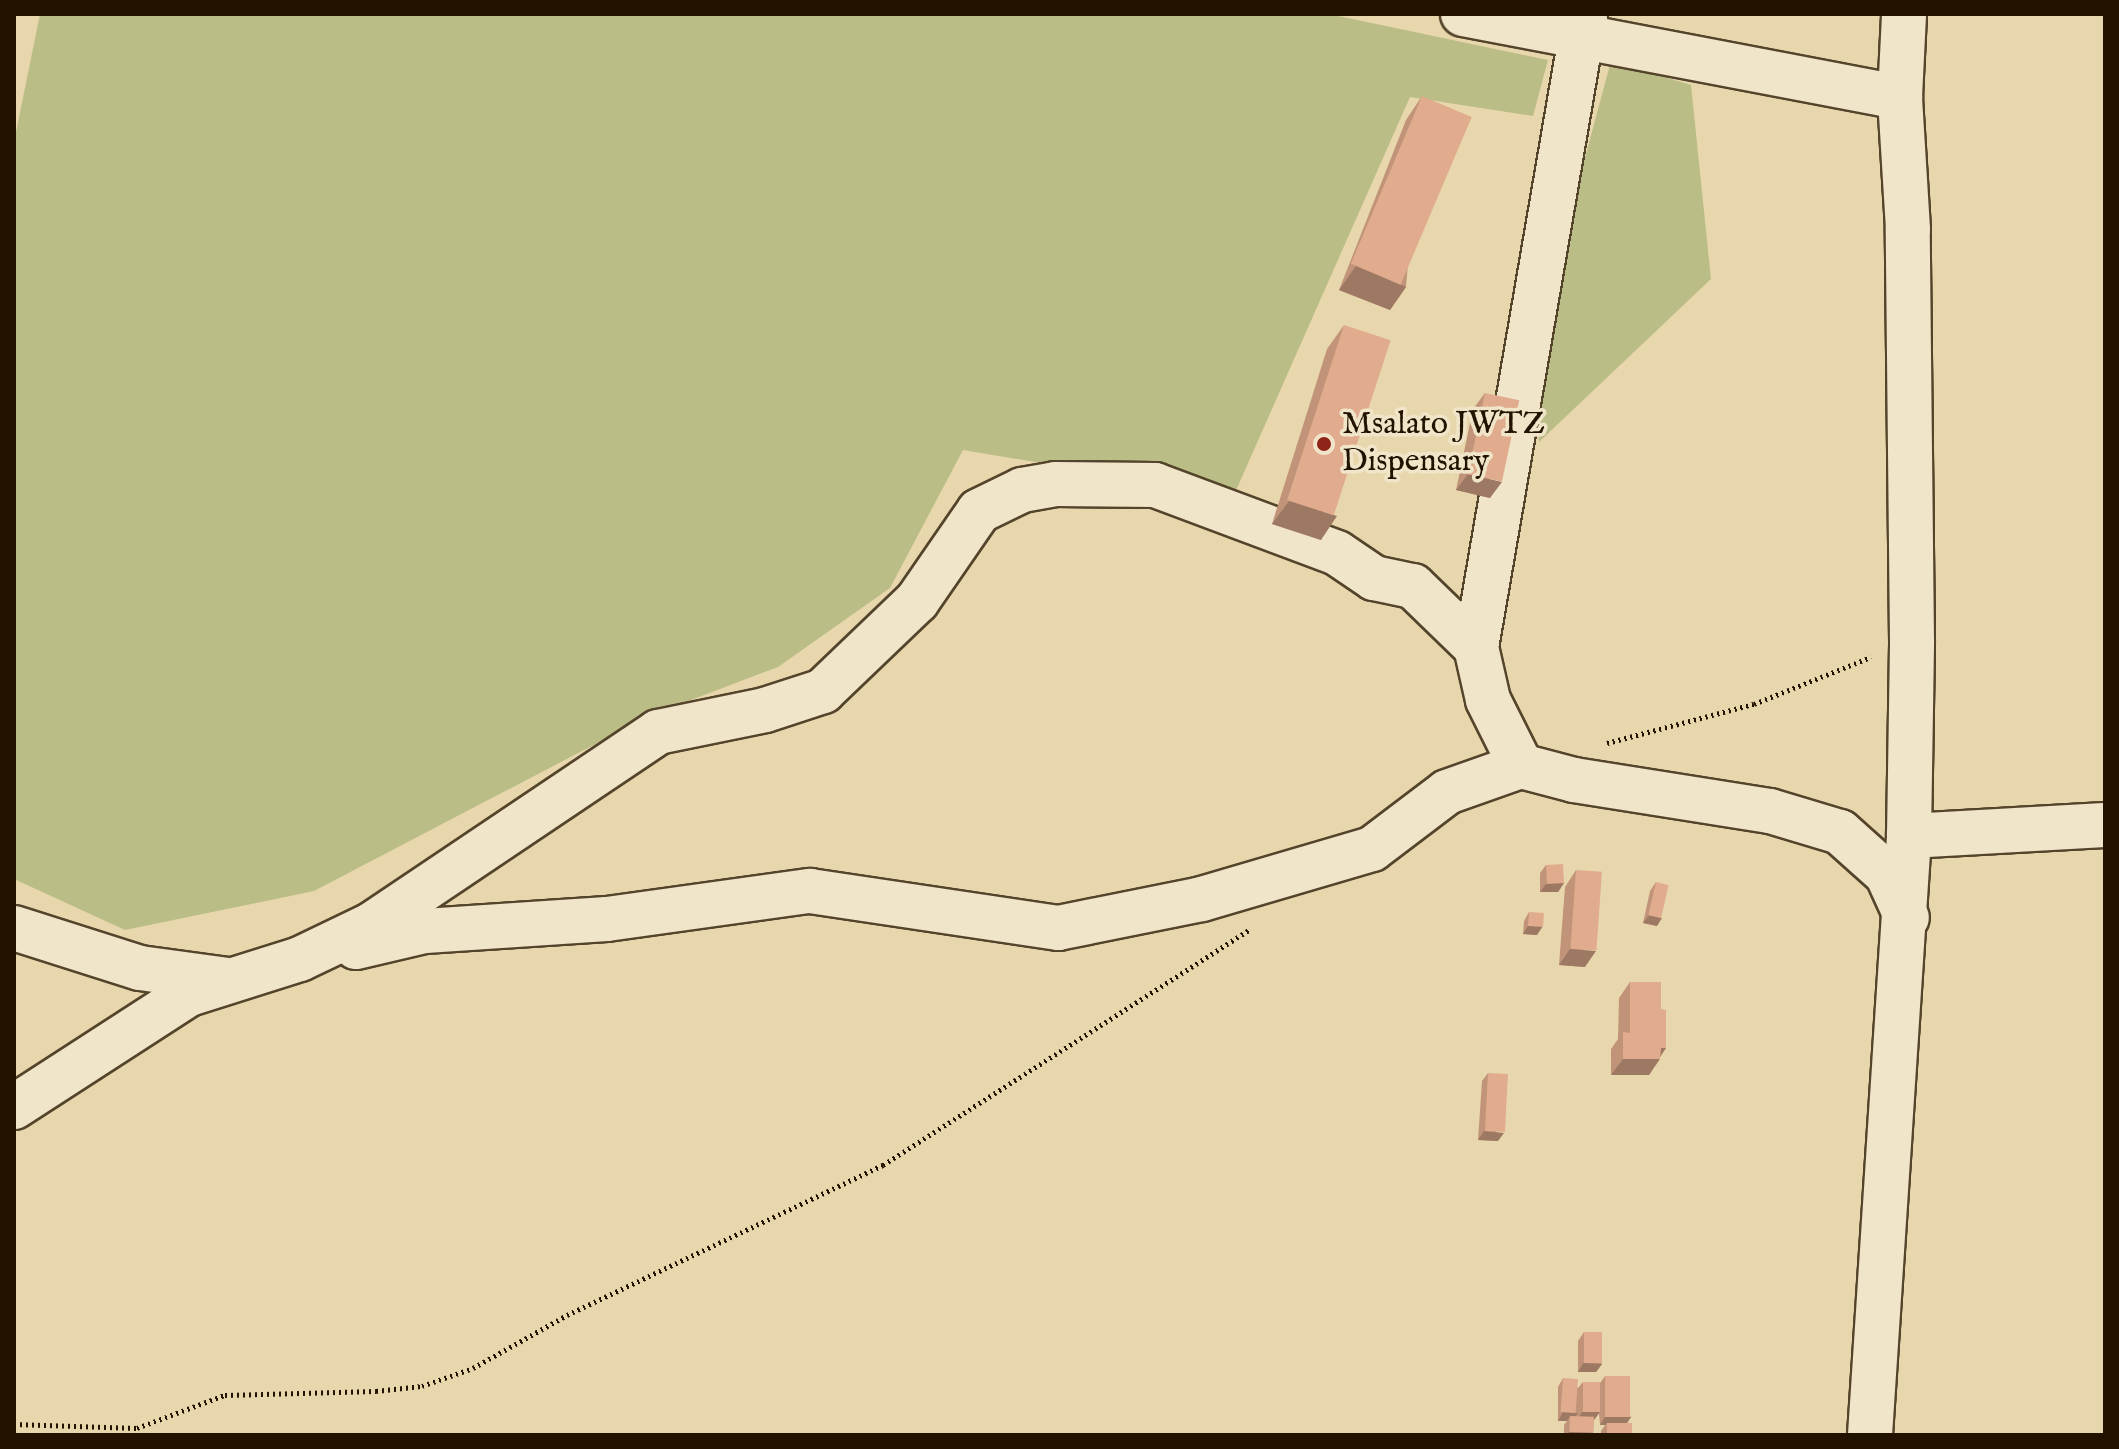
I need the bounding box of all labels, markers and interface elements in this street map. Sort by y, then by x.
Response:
place label: Msalato JWTZ Dispensary [1342,407,1545,482]
marker: Msalato JWTZ Dispensary [1313,433,1335,455]

